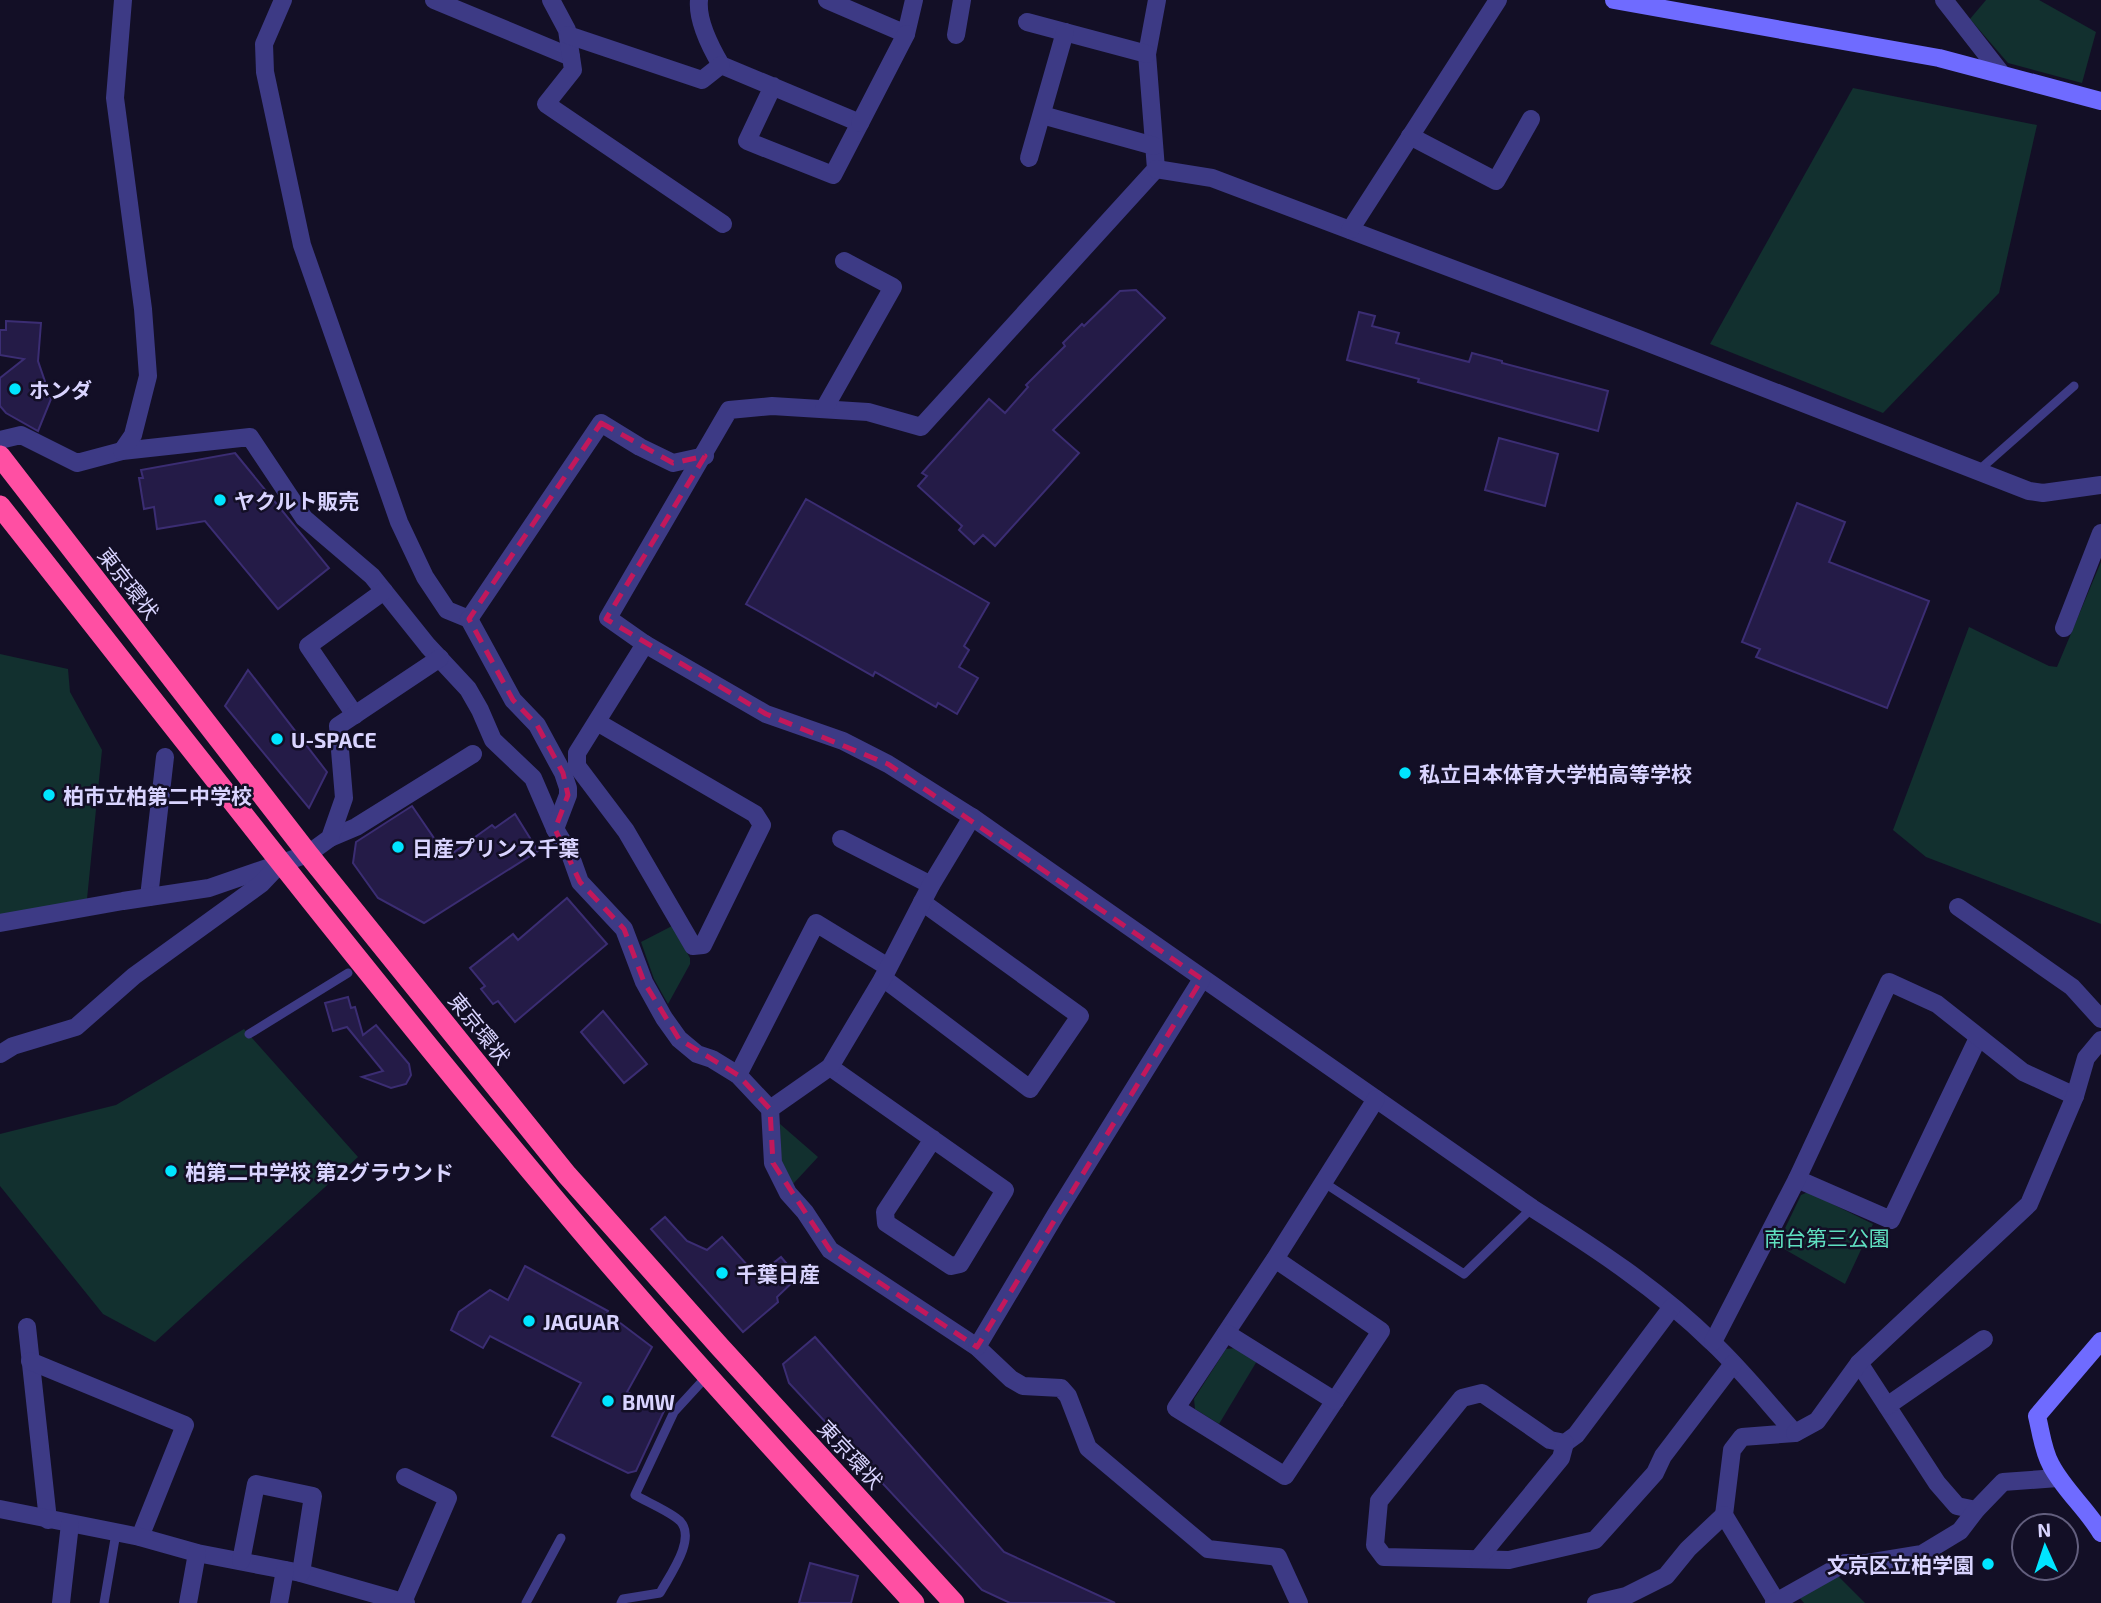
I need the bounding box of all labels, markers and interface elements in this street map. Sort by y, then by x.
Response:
place label: ホンダ [29,377,92,402]
marker: ホンダ [7,381,23,397]
place label: ヤクルト販売 [234,488,359,513]
marker: ヤクルト販売 [212,492,228,508]
street label: 東京環状 [93,542,165,624]
place label: U-SPACE [291,727,377,752]
marker: U-SPACE [269,731,285,747]
place label: 私立日本体育大学柏高等学校 [1419,761,1692,786]
marker: 私立日本体育大学柏高等学校 [1397,765,1413,781]
place label: 柏市立柏第二中学校 [63,783,252,808]
marker: 柏市立柏第二中学校 [41,787,57,803]
place label: 日産プリンス千葉 [412,835,580,860]
marker: 日産プリンス千葉 [390,839,406,855]
street label: 東京環状 [444,987,516,1069]
place label: 柏第二中学校 第2グラウンド [185,1159,454,1184]
marker: 柏第二中学校 第2グラウンド [163,1163,179,1179]
park label: 南台第三公園 [1764,1225,1890,1250]
place label: 千葉日産 [736,1261,820,1286]
marker: 千葉日産 [714,1265,730,1281]
place label: JAGUAR [543,1309,620,1334]
marker: JAGUAR [521,1313,537,1329]
place label: BMW [622,1389,675,1414]
marker: BMW [600,1393,616,1409]
street label: 東京環状 [813,1415,889,1493]
north arrow [2010,1512,2080,1582]
text: N [2037,1518,2052,1541]
place label: 文京区立柏学園 [1827,1552,1974,1577]
marker: 文京区立柏学園 [1980,1556,1996,1572]

